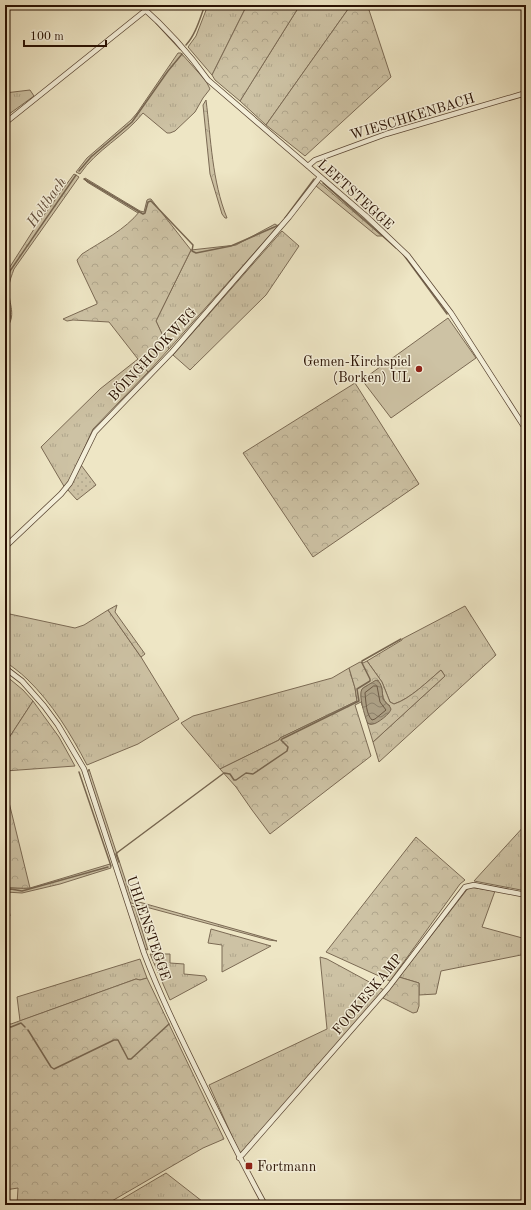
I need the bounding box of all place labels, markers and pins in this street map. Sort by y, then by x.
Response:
place label: Gemen-Kirchspiel (Borken) UL [303,355,411,385]
marker: Gemen-Kirchspiel (Borken) UL [414,364,424,374]
place label: Fortmann [257,1160,317,1174]
marker: Fortmann [244,1161,254,1171]

